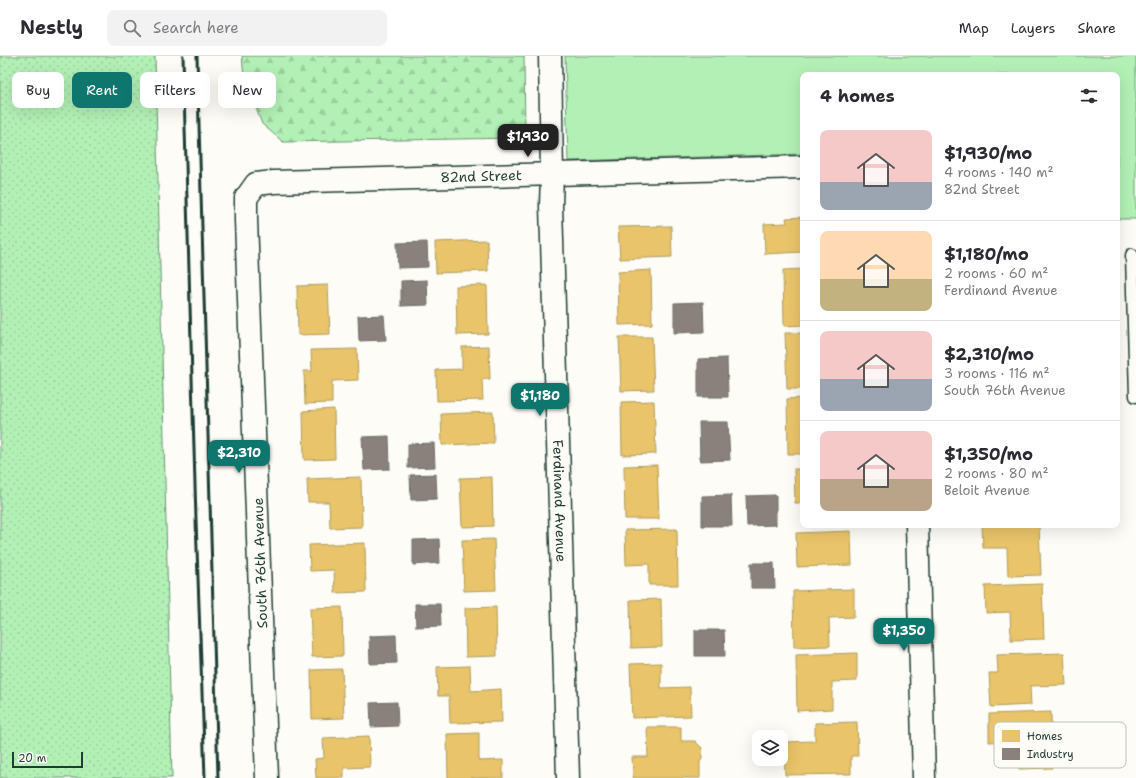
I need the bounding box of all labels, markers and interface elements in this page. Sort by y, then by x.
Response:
search box [107,10,387,46]
text: Nestly [20,15,83,40]
icon: search [121,17,143,39]
text: Search here [153,18,239,38]
text: Map [959,19,989,37]
text: Layers [1011,19,1055,37]
text: Share [1077,19,1116,37]
chip: Buy [12,72,64,108]
chip: Rent [72,72,132,108]
chip: Filters [140,72,210,108]
chip: New [218,72,276,108]
text: 4 homes [820,85,895,107]
icon: filters [1078,85,1100,107]
pin: $1,930 [495,124,561,158]
text: $1,930 [507,128,549,145]
text: $1,930/mo [944,142,1032,164]
icon: home [852,146,900,194]
text: 4 rooms · 140 m² [944,164,1053,181]
street label: 82nd Street [440,166,522,186]
text: 82nd Street [944,181,1020,198]
text: $1,180/mo [944,243,1029,265]
icon: home [852,247,900,295]
text: 2 rooms · 60 m² [944,265,1048,282]
text: Ferdinand Avenue [944,282,1058,299]
text: $2,310/mo [944,343,1034,365]
icon: home [852,347,900,395]
text: 3 rooms · 116 m² [944,365,1050,382]
text: South 76th Avenue [944,382,1066,399]
pin: $1,180 [507,383,573,417]
text: $1,180 [520,387,560,404]
street label: Ferdinand Avenue [549,439,571,562]
pin: $2,310 [206,440,272,474]
text: $1,350/mo [944,443,1033,465]
text: $2,310 [217,444,261,461]
icon: home [852,447,900,495]
text: 2 rooms · 80 m² [944,465,1048,482]
text: Beloit Avenue [944,482,1030,499]
street label: South 76th Avenue [249,497,271,629]
pin: $1,350 [871,618,937,652]
text: $1,350 [882,622,926,639]
legend [994,722,1126,768]
text: Homes [1027,729,1063,744]
map controls [752,730,788,766]
button: layers [752,730,788,766]
text: Industry [1027,747,1074,762]
scale bar [12,750,83,769]
text: 20 m [18,751,46,766]

